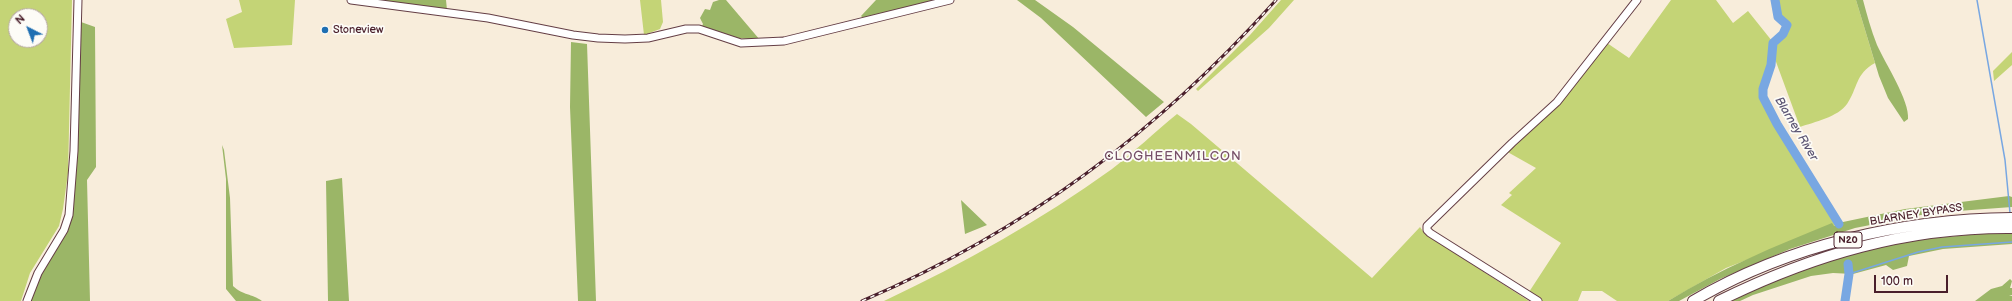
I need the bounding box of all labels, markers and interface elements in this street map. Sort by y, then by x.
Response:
north arrow [8,8,48,48]
text: N [13,12,28,27]
place label: Stoneview [333,23,383,37]
marker: Stoneview [320,25,330,35]
water label: Blarney River [1771,94,1821,164]
district label: CLOGHEENMILCON [1104,149,1242,165]
street label: BLARNEY BYPASS [1869,201,1963,229]
road number: N20 [1834,232,1862,248]
scale bar [1876,267,1950,293]
text: 100 m [1881,274,1913,289]

